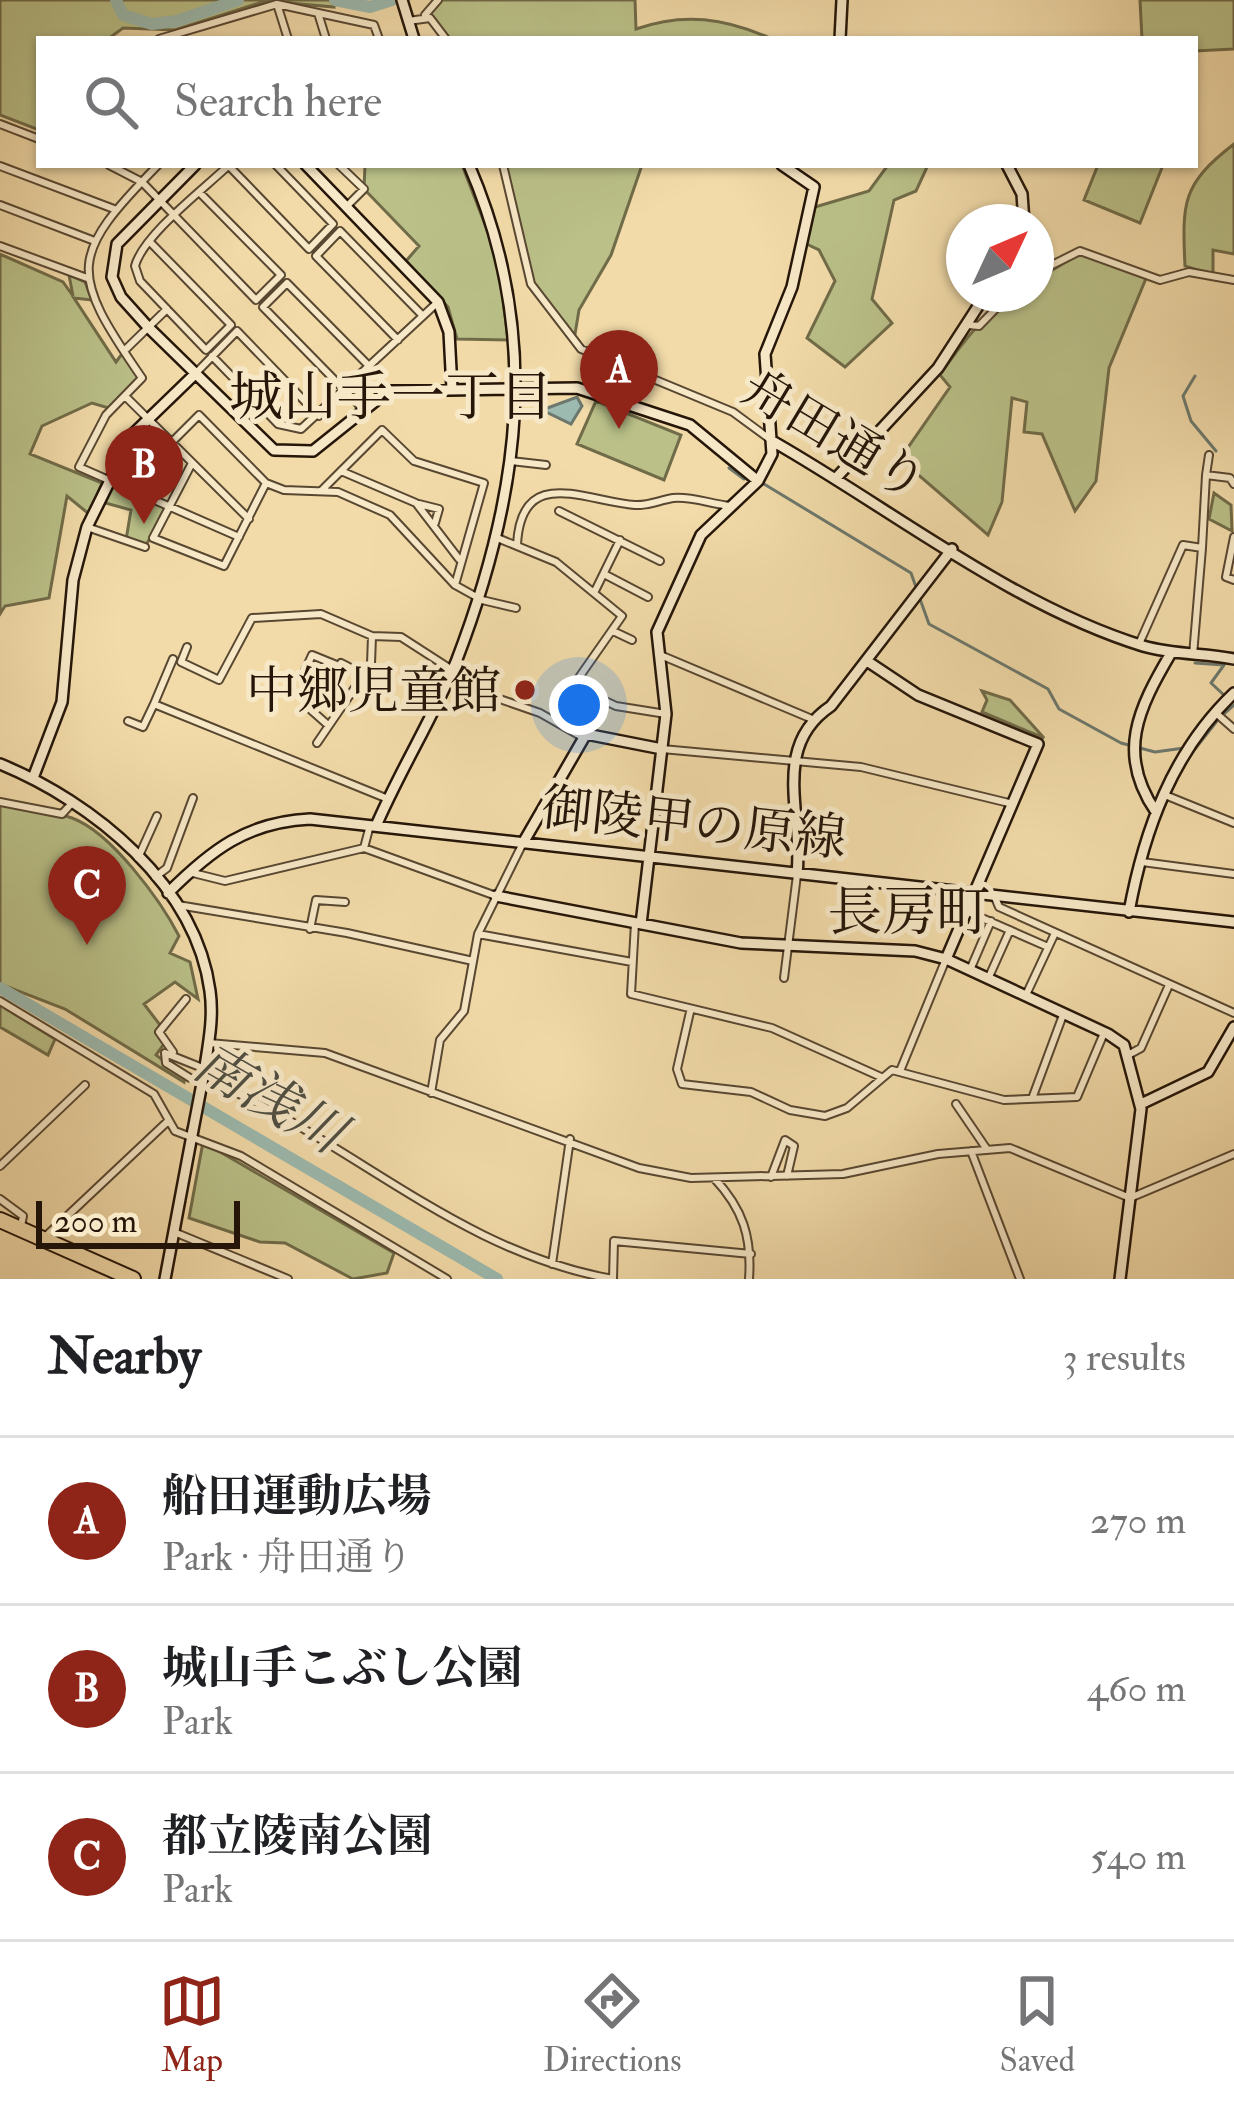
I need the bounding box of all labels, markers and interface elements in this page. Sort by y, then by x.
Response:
search box [36,36,1198,168]
icon: search [78,69,144,135]
text: Search here [174,74,382,130]
north arrow [946,204,1054,312]
pin: A [580,330,658,429]
street label: 舟田通り [730,356,938,516]
district label: 城山手一丁目 [229,364,553,432]
pin: B [105,425,183,524]
place label: 中郷児童館 [246,660,501,724]
your location [549,675,609,735]
marker: 中郷児童館 [512,677,538,703]
street label: 御陵甲の原線 [538,776,849,872]
pin: C [48,846,126,945]
district label: 長房町 [828,879,990,947]
water label: 南浅川 [182,1029,360,1171]
scale bar [36,1195,240,1248]
text: 200 m [54,1201,137,1242]
text: Nearby [48,1325,201,1389]
text: 3 results [1063,1333,1186,1382]
text: 船田運動広場 [162,1469,432,1525]
text: A [75,1496,99,1545]
text: 270 m [1090,1496,1186,1545]
text: Park · 舟田通り [162,1533,413,1582]
text: 城山手こぶし公園 [162,1641,522,1697]
text: B [74,1664,100,1713]
text: 460 m [1087,1664,1186,1713]
text: Park [162,1697,233,1746]
text: 都立陵南公園 [162,1809,432,1865]
text: C [73,1832,101,1881]
text: 540 m [1090,1832,1186,1881]
text: Park [162,1865,233,1914]
tab: Map [159,1968,225,2081]
tab: Directions [543,1968,682,2081]
tab: Saved [1000,1968,1075,2081]

